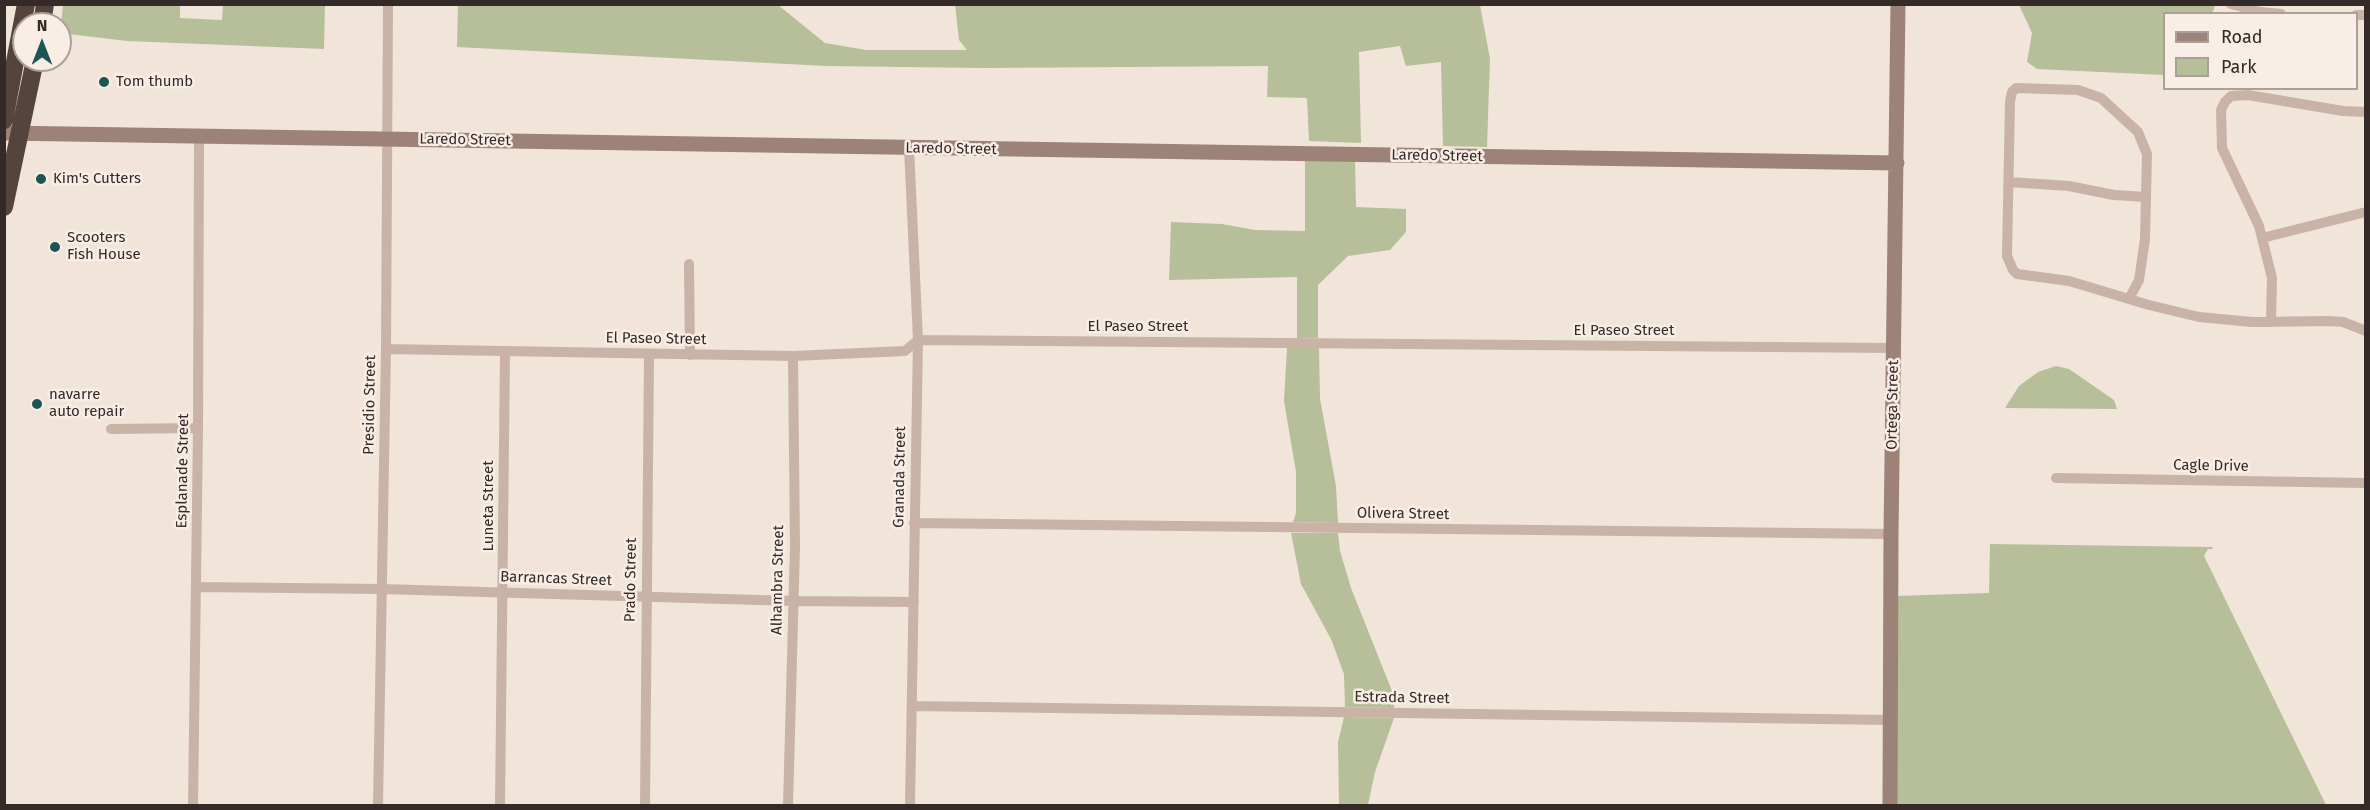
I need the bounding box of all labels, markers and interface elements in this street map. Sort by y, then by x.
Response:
north arrow [12,12,72,72]
legend [2163,12,2358,90]
text: N [37,16,47,35]
text: Road [2221,26,2263,48]
text: Park [2221,56,2256,78]
place label: Tom thumb [116,73,193,91]
marker: Tom thumb [97,75,111,89]
street label: Laredo Street [419,130,511,150]
street label: Laredo Street [905,139,997,159]
street label: Laredo Street [1391,146,1483,166]
place label: Kim's Cutters [53,170,141,188]
marker: Kim's Cutters [34,172,48,186]
place label: Scooters Fish House [67,229,141,264]
marker: Scooters Fish House [48,240,62,254]
street label: El Paseo Street [1088,318,1188,336]
street label: El Paseo Street [1574,322,1674,340]
street label: El Paseo Street [605,329,707,349]
street label: Presidio Street [360,355,380,455]
street label: Ortega Street [1883,360,1903,450]
place label: navarre auto repair [49,386,124,421]
marker: navarre auto repair [30,397,44,411]
street label: Esplanade Street [173,413,193,529]
street label: Granada Street [890,426,910,528]
street label: Cagle Drive [2173,456,2249,476]
street label: Luneta Street [480,460,498,552]
street label: Olivera Street [1357,504,1449,524]
street label: Alhambra Street [768,525,788,635]
street label: Prado Street [621,538,641,622]
street label: Barrancas Street [500,568,612,590]
street label: Estrada Street [1354,688,1450,708]

